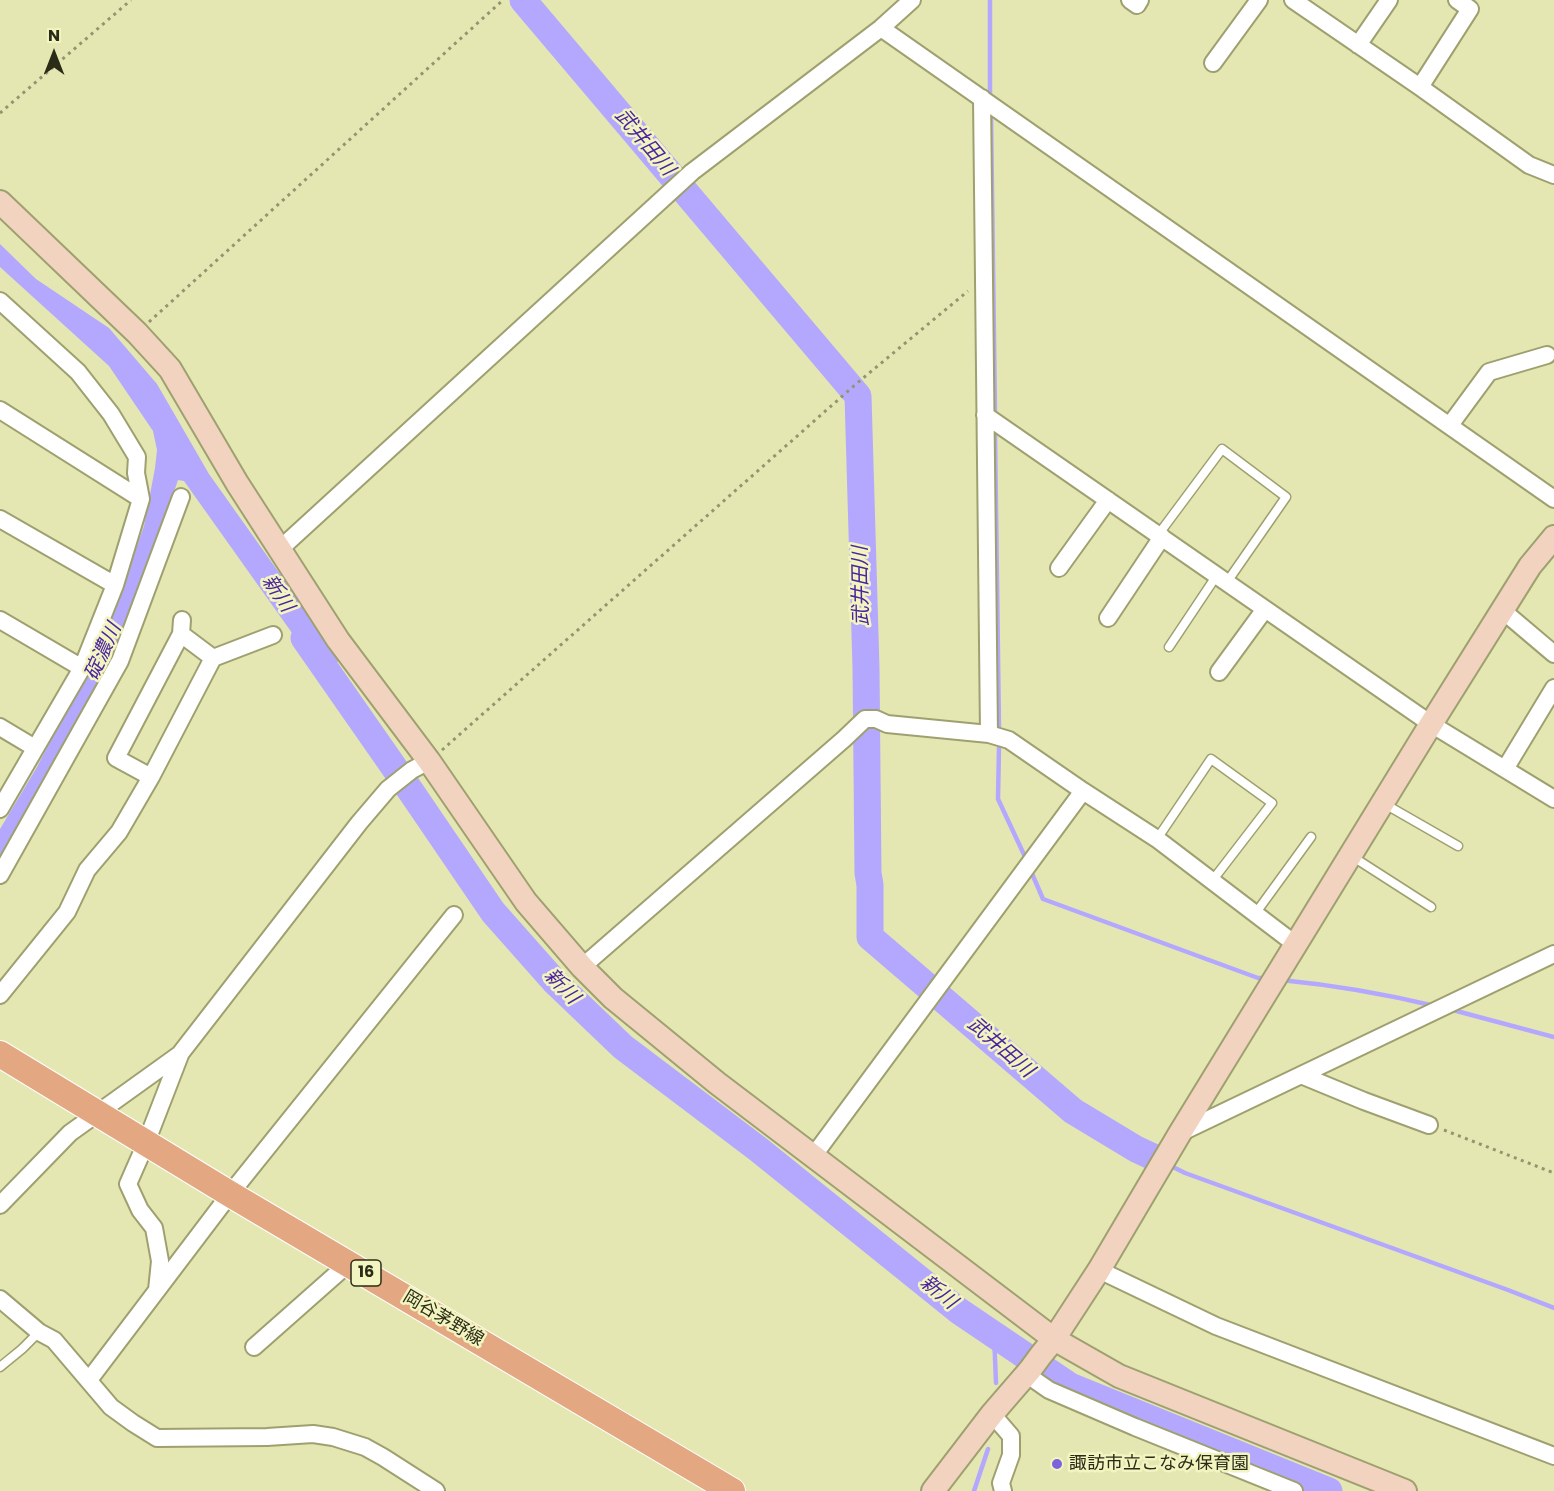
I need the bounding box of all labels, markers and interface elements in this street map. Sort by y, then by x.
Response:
north arrow [24,24,84,84]
text: N [48,24,60,47]
water label: 武井田川 [609,105,679,181]
water label: 武井田川 [849,546,875,626]
water label: 新川 [256,571,298,617]
water label: 碇濃川 [81,620,127,684]
water label: 新川 [538,964,584,1010]
water label: 武井田川 [962,1013,1038,1083]
road number: 16 [351,1260,381,1286]
water label: 新川 [915,1271,961,1315]
street label: 岡谷茅野線 [399,1287,487,1351]
place label: 諏訪市立こなみ保育園 [1069,1453,1249,1475]
marker: 諏訪市立こなみ保育園 [1050,1457,1064,1471]

